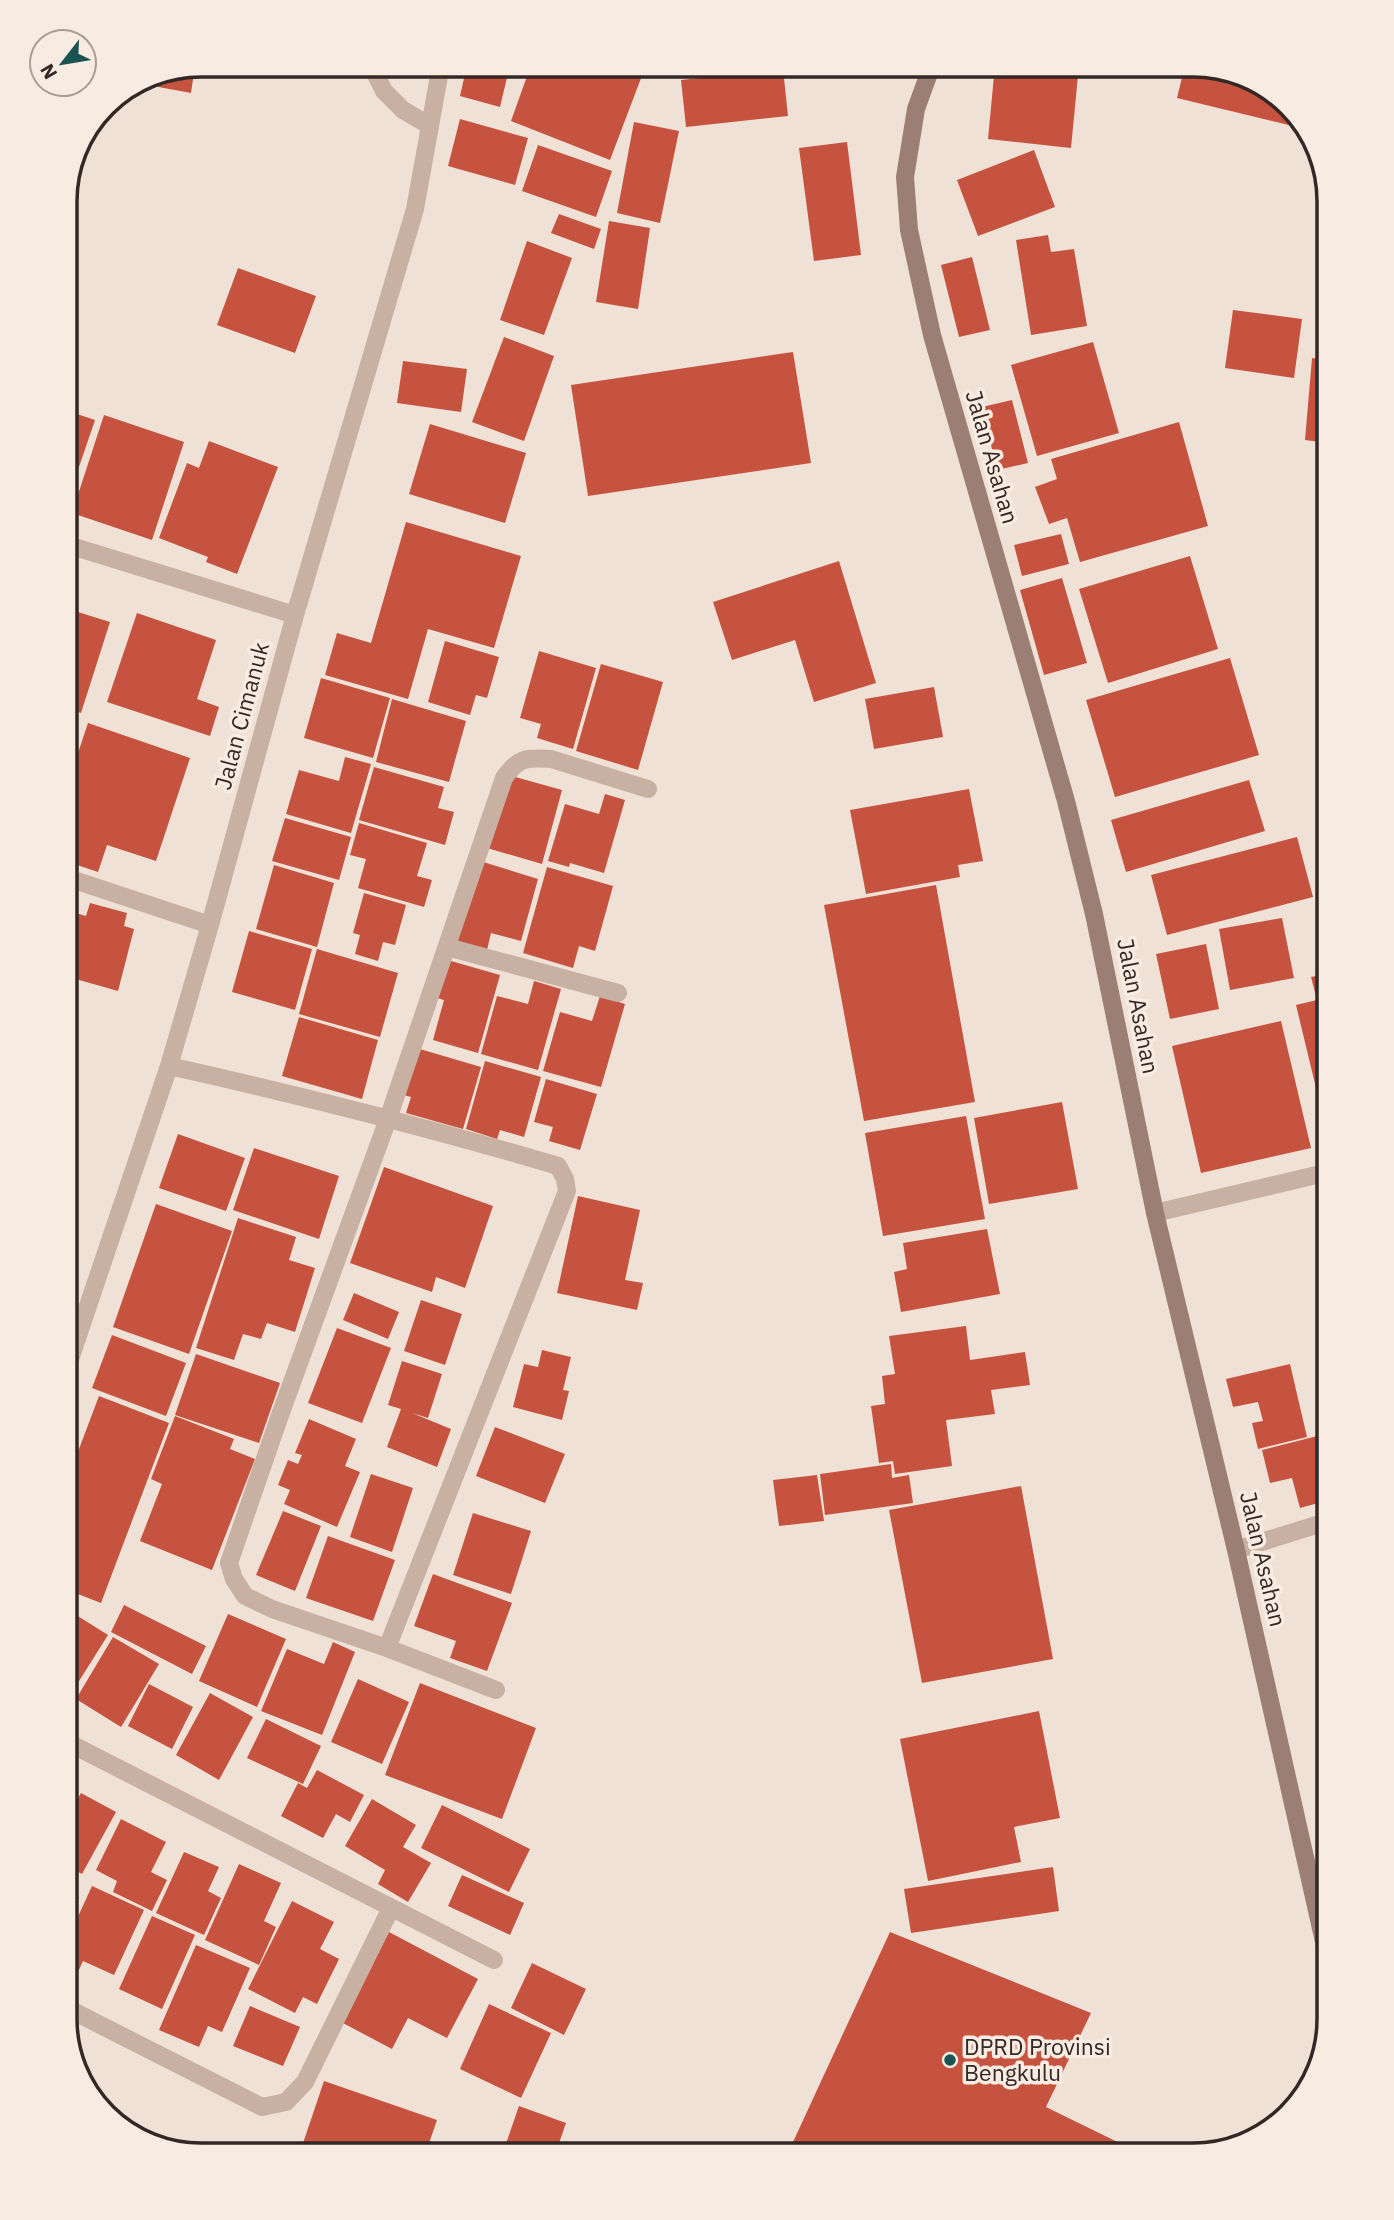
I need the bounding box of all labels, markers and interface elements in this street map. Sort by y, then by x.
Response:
north arrow [28,28,98,98]
text: N [35,60,62,84]
street label: Jalan Asahan [960,386,1026,527]
street label: Jalan Cimanuk [207,639,275,793]
street label: Jalan Asahan [1111,935,1167,1076]
street label: Jalan Asahan [1234,1488,1294,1629]
place label: DPRD Provinsi Bengkulu [964,2031,1111,2087]
marker: DPRD Provinsi Bengkulu [942,2052,958,2068]

